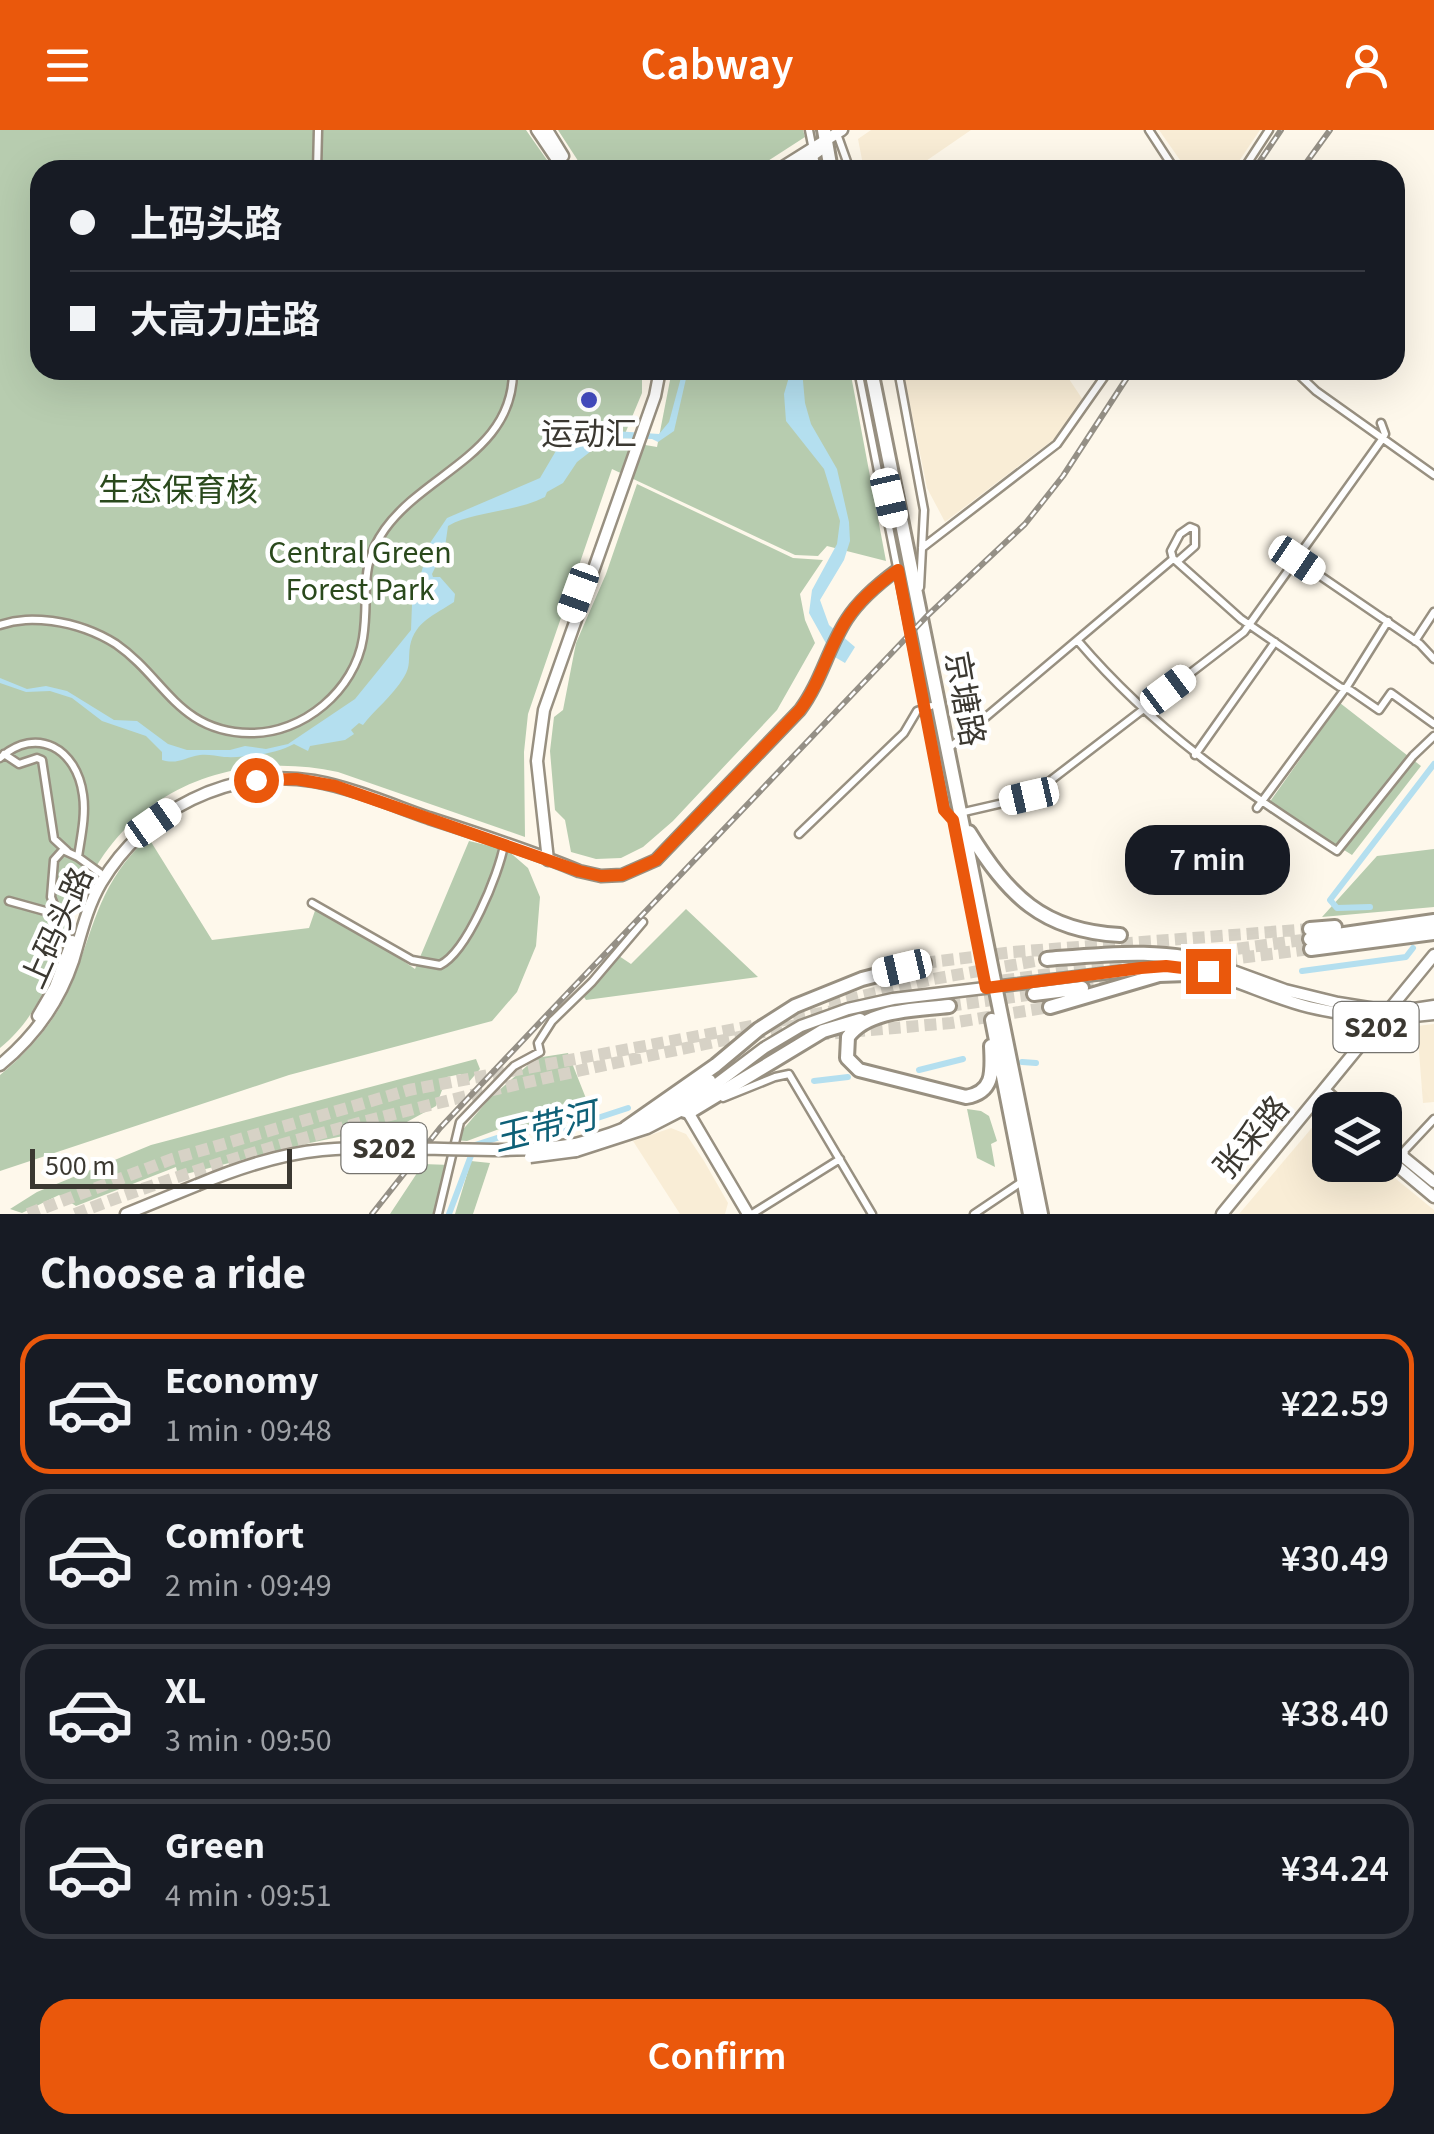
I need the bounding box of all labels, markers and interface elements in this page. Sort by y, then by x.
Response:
text: Cabway [641,33,793,97]
icon: menu [40,38,95,93]
icon: person [1339,38,1394,93]
text: 上码头路 [130,198,282,252]
text: 大高力庄路 [130,294,320,348]
marker: 运动汇 [578,389,600,411]
place label: 运动汇 [541,412,637,458]
car [868,465,910,531]
park label: 生态保育核 [98,468,258,514]
park label: Central Green Forest Park [268,530,452,613]
car [1264,531,1330,589]
car [554,560,602,626]
street label: 京塘路 [933,648,995,750]
car [1135,660,1201,720]
route start [234,758,279,803]
car [996,775,1062,817]
car [120,794,186,852]
callout: 7 min [1126,826,1290,896]
text: 7 min [1169,837,1246,883]
street label: 上码头路 [11,860,105,996]
car [869,947,935,989]
route end [1186,949,1231,994]
road number: S202 [1334,1002,1418,1052]
street label: 张采路 [1204,1086,1300,1190]
water label: 玉带河 [488,1090,608,1165]
map controls [1312,1092,1402,1182]
button: layers [1312,1092,1402,1182]
road number: S202 [342,1123,426,1173]
scale bar [30,1144,292,1188]
text: 500 m [45,1146,116,1186]
text: Choose a ride [40,1242,306,1306]
text: Economy [165,1354,318,1408]
icon: car [45,1359,135,1449]
text: ¥22.59 [1281,1377,1389,1431]
text: 1 min · 09:48 [165,1408,332,1454]
text: Comfort [165,1509,304,1563]
icon: car [45,1514,135,1604]
text: ¥30.49 [1281,1532,1389,1586]
text: 2 min · 09:49 [165,1563,332,1609]
text: XL [165,1664,206,1718]
icon: car [45,1669,135,1759]
text: ¥38.40 [1281,1687,1389,1741]
text: 3 min · 09:50 [165,1718,332,1764]
text: Green [165,1819,265,1873]
icon: car [45,1824,135,1914]
text: ¥34.24 [1281,1842,1389,1896]
text: 4 min · 09:51 [165,1873,332,1919]
button: Confirm [40,1999,1394,2114]

